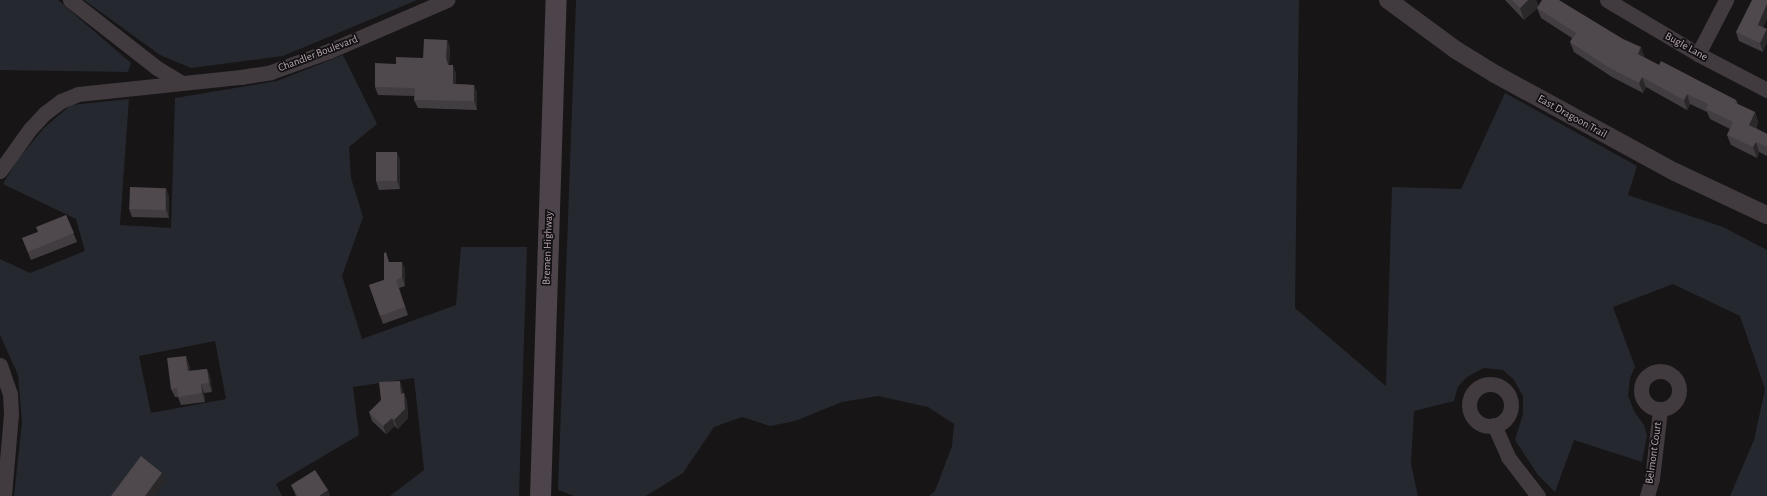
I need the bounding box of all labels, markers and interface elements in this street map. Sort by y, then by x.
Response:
street label: Bugle Lane [1662,30,1710,64]
street label: Chandler Boulevard [276,33,360,75]
street label: East Dragoon Trail [1535,92,1609,142]
street label: Bremen Highway [540,211,556,285]
street label: Belmont Court [1643,421,1665,485]

